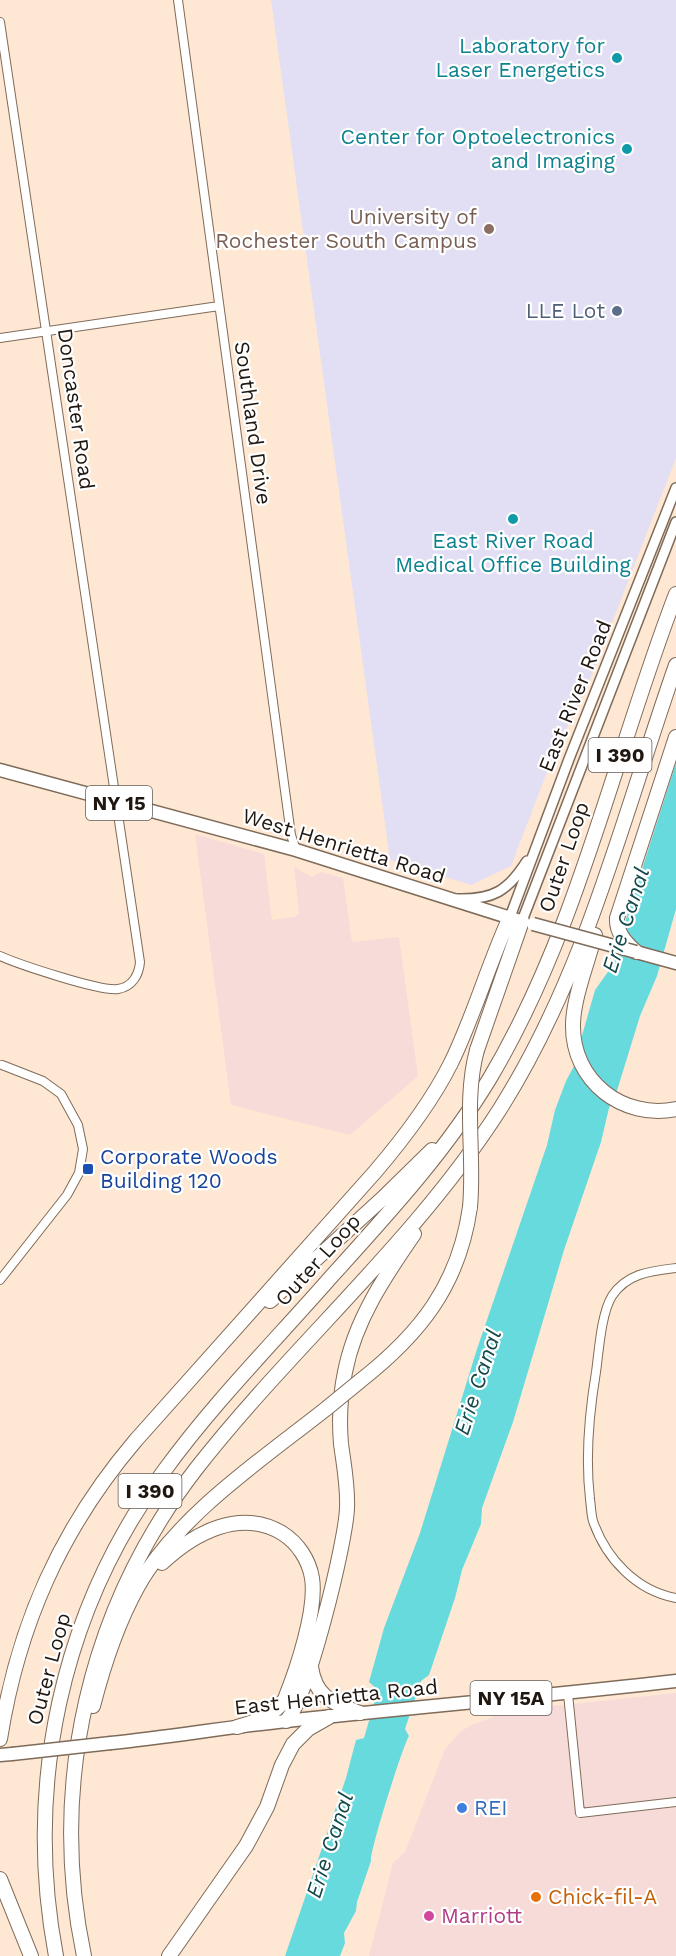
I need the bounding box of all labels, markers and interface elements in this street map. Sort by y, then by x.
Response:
place label: Laboratory for Laser Energetics [435,33,605,82]
marker: Laboratory for Laser Energetics [610,51,624,65]
place label: Center for Optoelectronics and Imaging [341,124,616,173]
marker: Center for Optoelectronics and Imaging [620,142,634,156]
place label: University of Rochester South Campus [215,204,477,253]
marker: University of Rochester South Campus [482,222,496,236]
place label: LLE Lot [526,298,605,323]
marker: LLE Lot [610,304,624,318]
street label: Doncaster Road [53,327,100,491]
street label: Southland Drive [230,340,277,506]
marker: East River Road Medical Office Building [506,512,520,526]
place label: East River Road Medical Office Building [395,528,632,577]
street label: East River Road [533,616,616,775]
road number: I 390 [588,738,652,772]
road number: NY 15 [86,786,152,820]
street label: Outer Loop [533,798,594,915]
street label: West Henrietta Road [240,803,449,888]
water label: Erie Canal [597,864,654,976]
place label: Corporate Woods Building 120 [100,1144,278,1193]
marker: Corporate Woods Building 120 [81,1162,95,1176]
street label: Outer Loop [270,1208,366,1311]
water label: Erie Canal [449,1326,506,1438]
road number: I 390 [118,1474,182,1508]
street label: Outer Loop [22,1610,76,1728]
street label: East Henrietta Road [233,1673,439,1720]
road number: NY 15A [470,1681,552,1715]
water label: Erie Canal [301,1789,358,1901]
place label: REI [474,1795,508,1820]
marker: REI [455,1801,469,1815]
place label: Chick-fil-A [548,1884,657,1909]
marker: Chick-fil-A [529,1890,543,1904]
place label: Marriott [441,1903,522,1928]
marker: Marriott [422,1909,436,1923]

